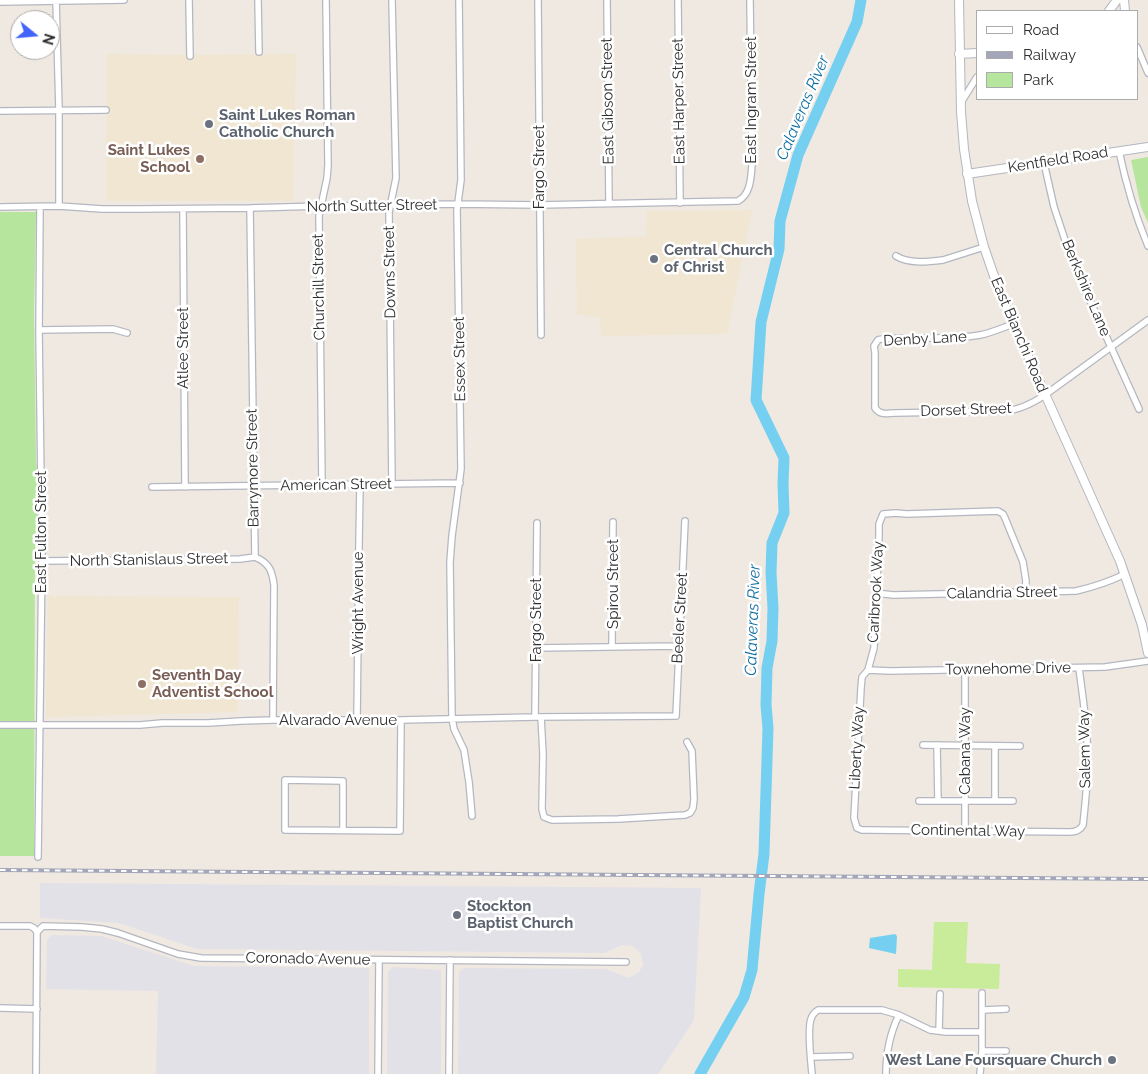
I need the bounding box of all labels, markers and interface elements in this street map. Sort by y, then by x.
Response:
north arrow [10,10,60,60]
legend [976,10,1138,100]
text: Road [1023,21,1059,39]
text: N [39,32,58,47]
street label: East Ingram Street [742,36,760,164]
street label: East Gibson Street [598,37,618,165]
street label: East Harper Street [669,38,689,164]
text: Railway [1023,46,1076,64]
water label: Calaveras River [772,53,834,163]
text: Park [1023,71,1054,89]
place label: Saint Lukes Roman Catholic Church [219,106,355,141]
marker: Saint Lukes Roman Catholic Church [203,118,215,130]
street label: Fargo Street [530,125,548,209]
place label: Saint Lukes School [108,141,190,176]
street label: Kentfield Road [1007,143,1109,177]
marker: Saint Lukes School [194,153,206,165]
street label: North Sutter Street [307,196,437,216]
street label: Downs Street [380,225,400,319]
street label: Churchill Street [309,233,329,341]
street label: Berkshire Lane [1058,237,1114,339]
place label: Central Church of Christ [664,241,773,276]
marker: Central Church of Christ [648,253,660,265]
street label: East Bianchi Road [987,275,1051,395]
street label: Atlee Street [174,307,192,389]
street label: Essex Street [450,316,470,402]
street label: Denby Lane [883,328,967,350]
street label: Dorset Street [920,399,1012,421]
street label: Barrymore Street [243,408,263,528]
street label: East Fulton Street [32,471,50,593]
street label: American Street [280,475,392,495]
street label: Spirou Street [604,539,622,629]
street label: Caribrook Way [864,541,888,643]
street label: North Stanislaus Street [70,550,228,570]
street label: Wright Avenue [349,551,367,655]
water label: Calaveras River [741,564,765,676]
street label: Beeler Street [669,572,691,664]
street label: Fargo Street [527,578,545,662]
street label: Calandria Street [946,583,1058,603]
street label: Townehome Drive [945,659,1071,679]
place label: Seventh Day Adventist School [152,666,273,701]
marker: Seventh Day Adventist School [136,678,148,690]
street label: Liberty Way [846,706,868,790]
street label: Cabana Way [956,707,974,795]
street label: Salem Way [1075,709,1095,789]
street label: Alvarado Avenue [279,711,397,729]
street label: Continental Way [911,821,1025,841]
place label: Stockton Baptist Church [467,897,573,932]
marker: Stockton Baptist Church [451,909,463,921]
street label: Coronado Avenue [245,949,371,969]
place label: West Lane Foursquare Church [885,1051,1102,1069]
marker: West Lane Foursquare Church [1106,1054,1118,1066]

